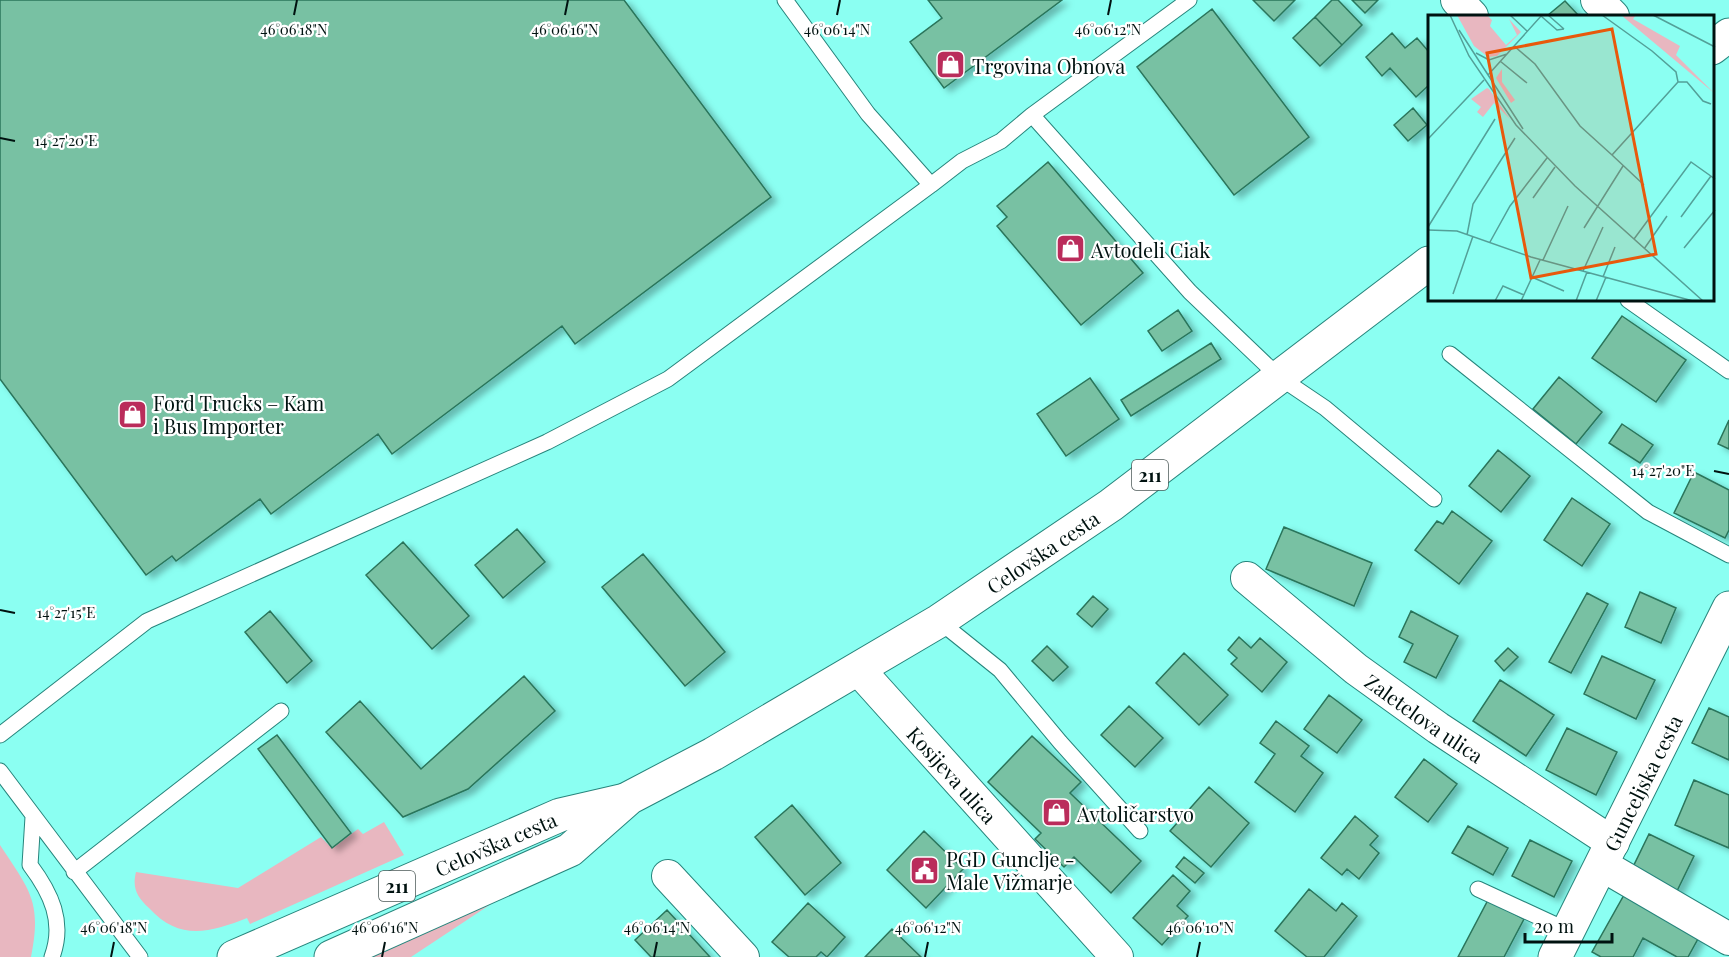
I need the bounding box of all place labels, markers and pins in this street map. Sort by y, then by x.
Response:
shop icon: Trgovina Obnova [935,49,967,81]
place label: Trgovina Obnova [972,52,1125,79]
shop icon: Avtodeli Ciak [1054,233,1086,265]
place label: Avtodeli Ciak [1090,236,1210,263]
place label: Ford Trucks – Kam i Bus Importer [153,389,325,439]
shop icon: Ford Trucks – Kam i Bus Importer [116,398,148,430]
shop icon: Avtoličarstvo [1040,797,1072,829]
place label: Avtoličarstvo [1076,800,1194,827]
place label: PGD Gunclje - Male Vižmarje [946,845,1075,895]
public building icon: PGD Gunclje - Male Vižmarje [909,854,941,886]

